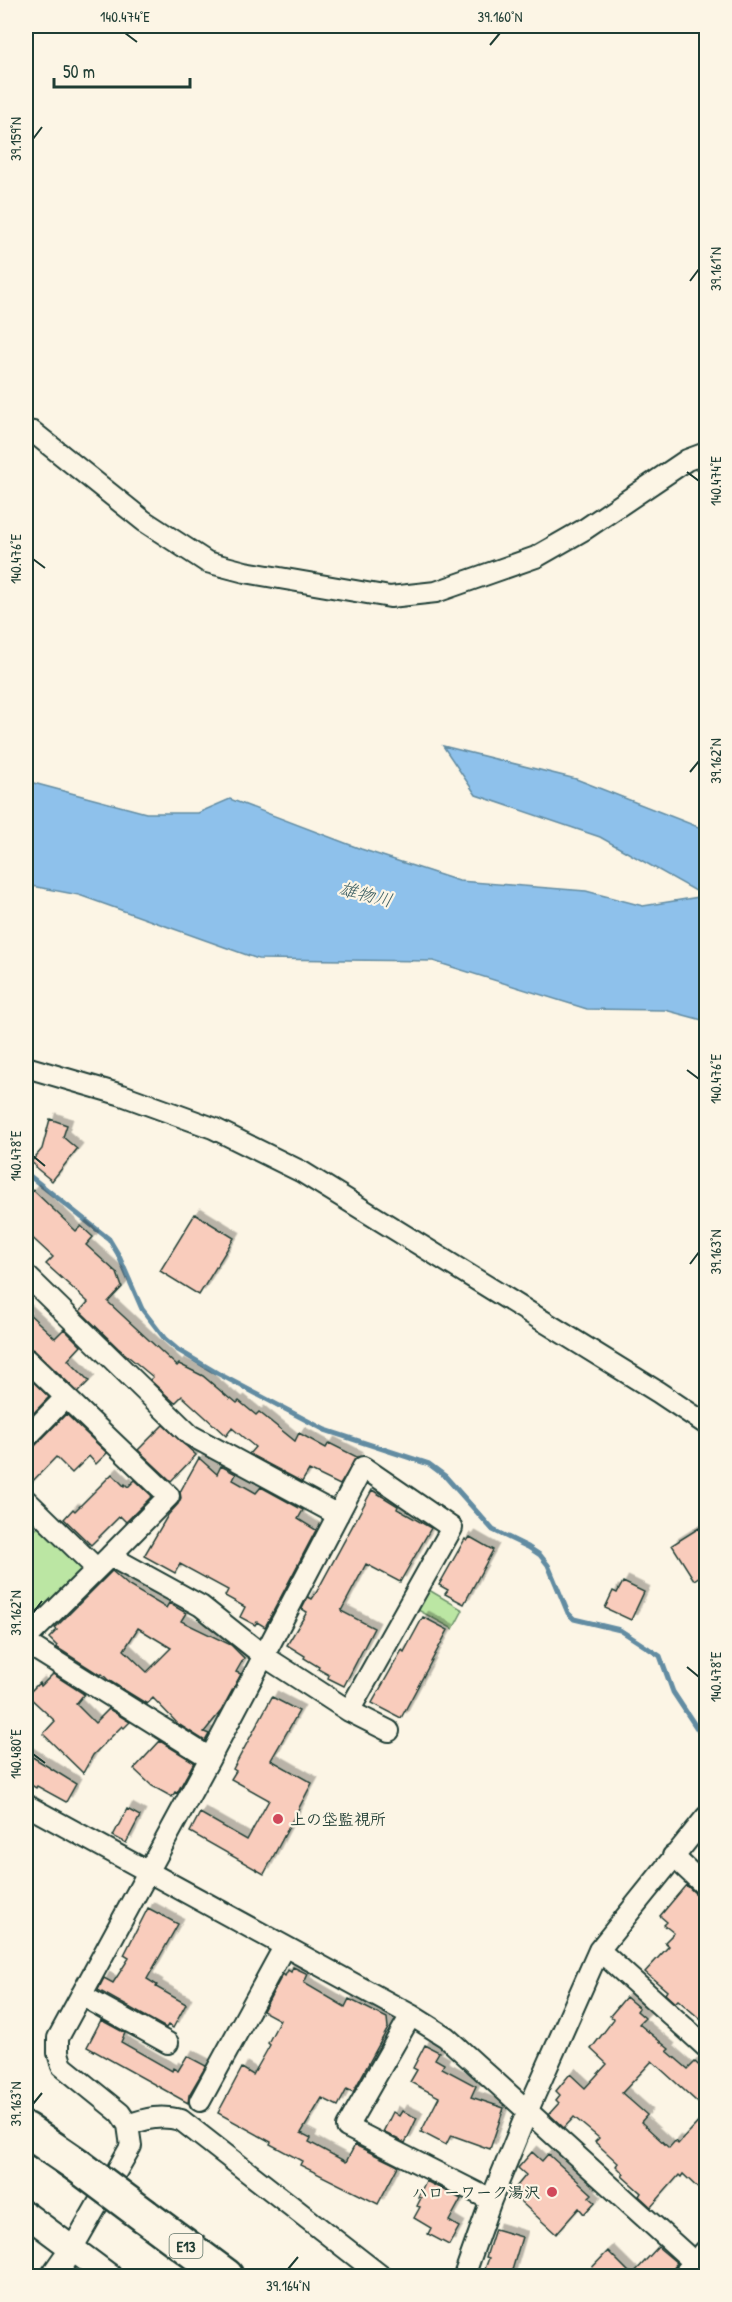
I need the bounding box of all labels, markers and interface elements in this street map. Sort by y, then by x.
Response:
text: 140.474°E [100,6,150,27]
text: 39.160°N [477,6,523,27]
scale bar [54,51,190,89]
text: 50 m [63,59,95,84]
text: 39.159°N [5,117,26,161]
text: 39.161°N [705,247,726,291]
text: 140.474°E [705,456,726,506]
text: 140.476°E [5,534,26,584]
text: 39.162°N [705,738,726,784]
water label: 雄物川 [337,875,395,913]
text: 140.476°E [705,1054,726,1104]
text: 140.478°E [5,1130,26,1181]
text: 39.163°N [705,1229,726,1275]
text: 39.162°N [5,1590,26,1636]
text: 140.478°E [705,1651,726,1702]
text: 140.480°E [5,1729,26,1779]
place label: 上の垈監視所 [290,1808,386,1830]
marker: 上の垈監視所 [271,1812,285,1826]
text: 39.163°N [5,2081,26,2127]
place label: ハローワーク湯沢 [412,2181,540,2203]
marker: ハローワーク湯沢 [545,2185,559,2199]
road number: E13 [170,2234,202,2258]
text: 39.164°N [266,2275,310,2296]

